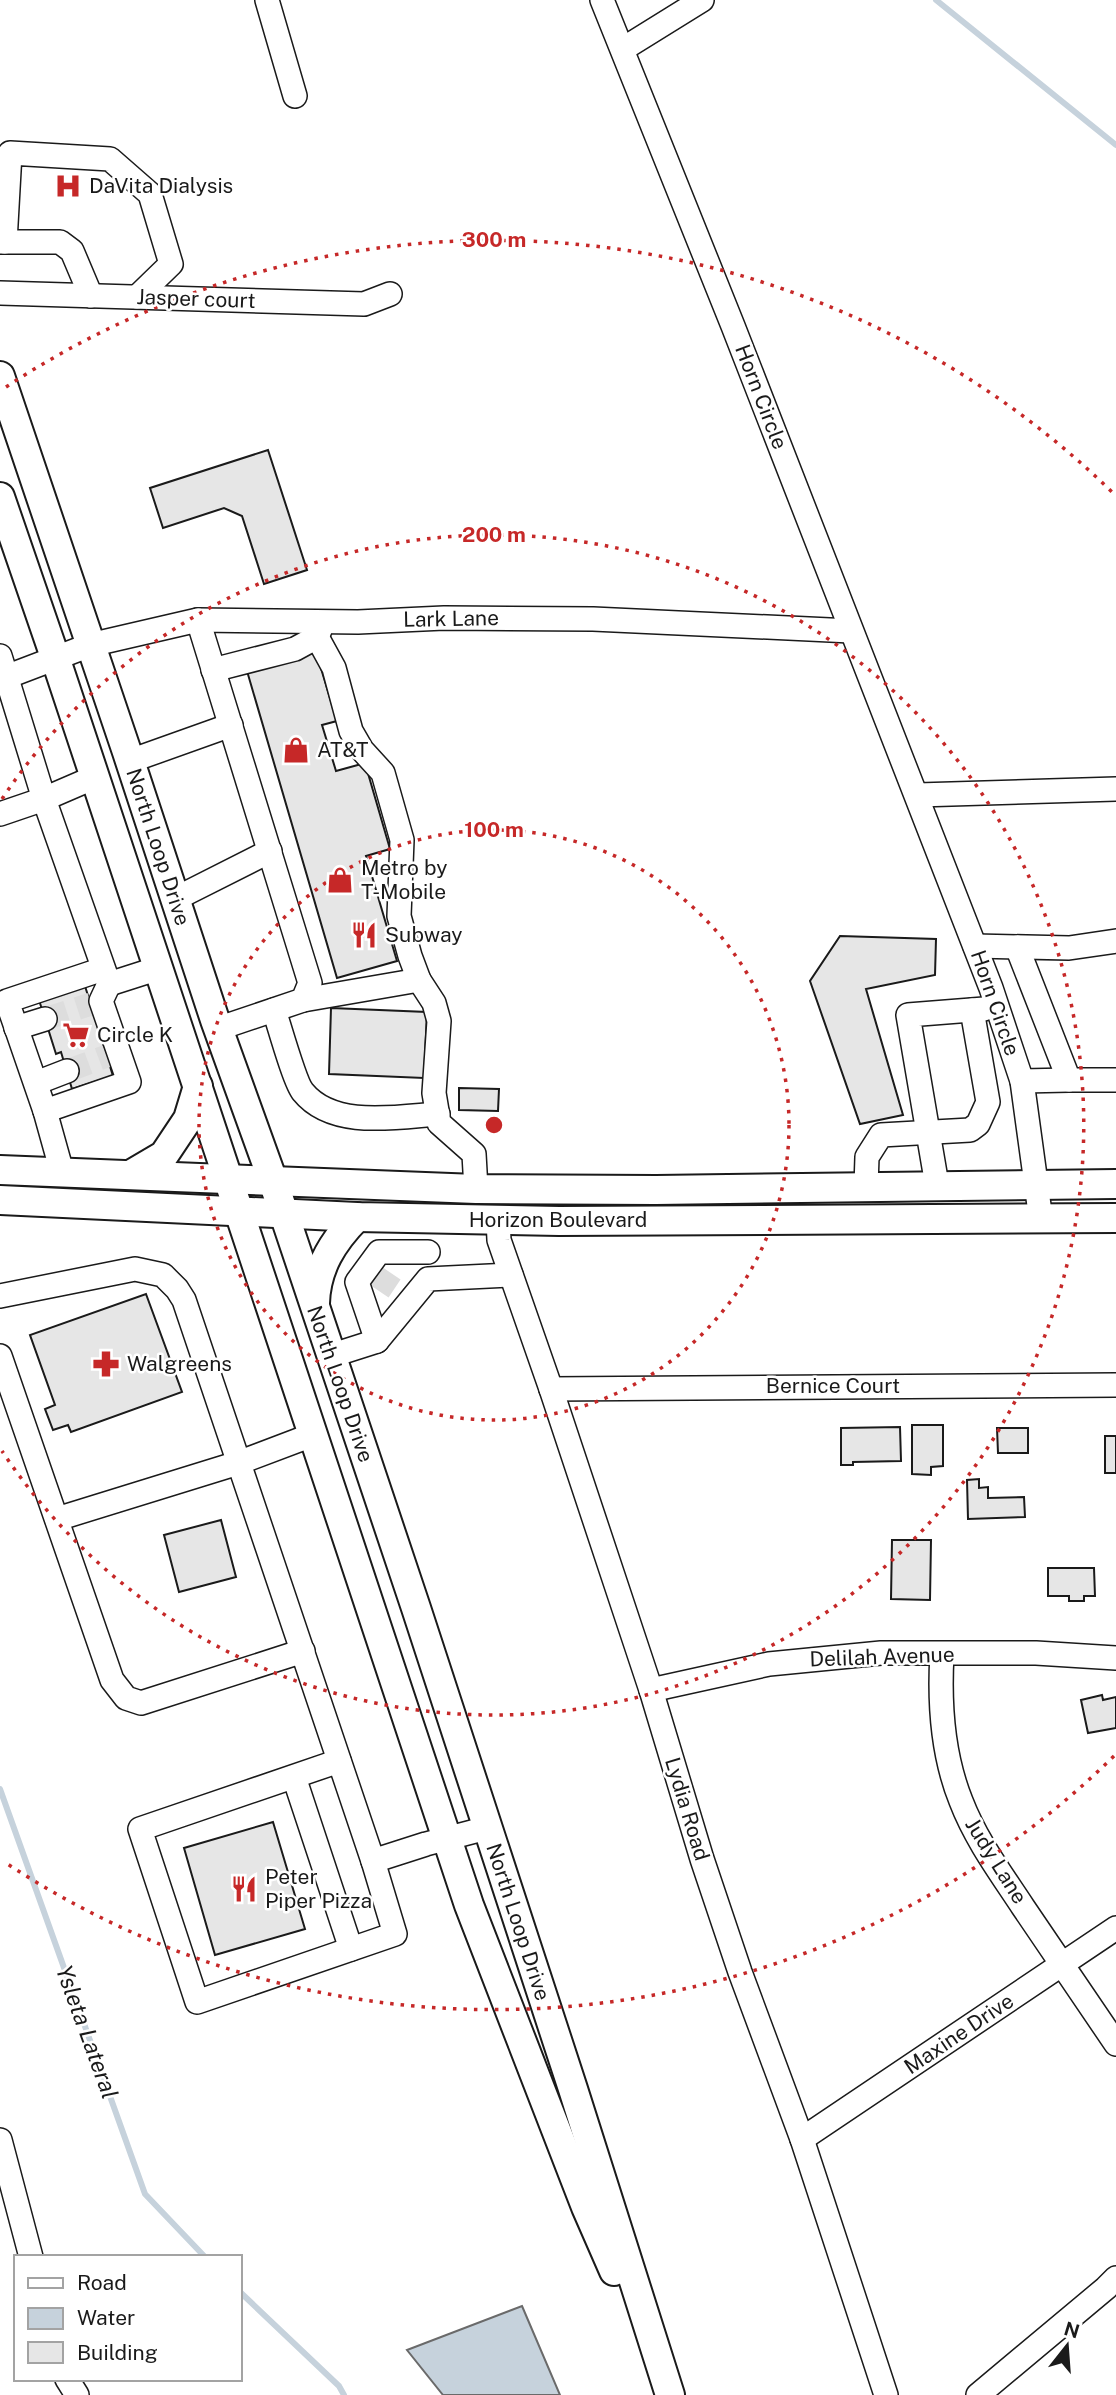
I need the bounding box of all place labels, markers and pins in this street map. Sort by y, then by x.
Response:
hospital icon: DaVita Dialysis [53,171,83,201]
place label: DaVita Dialysis [89,173,233,198]
shop icon: AT&T [281,735,311,765]
place label: AT&T [317,737,369,762]
place label: Metro by T-Mobile [361,855,448,904]
shop icon: Metro by T-Mobile [325,865,355,895]
restaurant icon: Subway [349,920,379,950]
place label: Subway [385,922,462,947]
supermarket icon: Circle K [61,1020,91,1050]
place label: Circle K [97,1022,173,1047]
centre of rings [482,1113,506,1137]
pharmacy icon: Walgreens [91,1349,121,1379]
place label: Walgreens [127,1351,232,1376]
place label: Peter Piper Pizza [265,1864,372,1913]
restaurant icon: Peter Piper Pizza [229,1874,259,1904]

